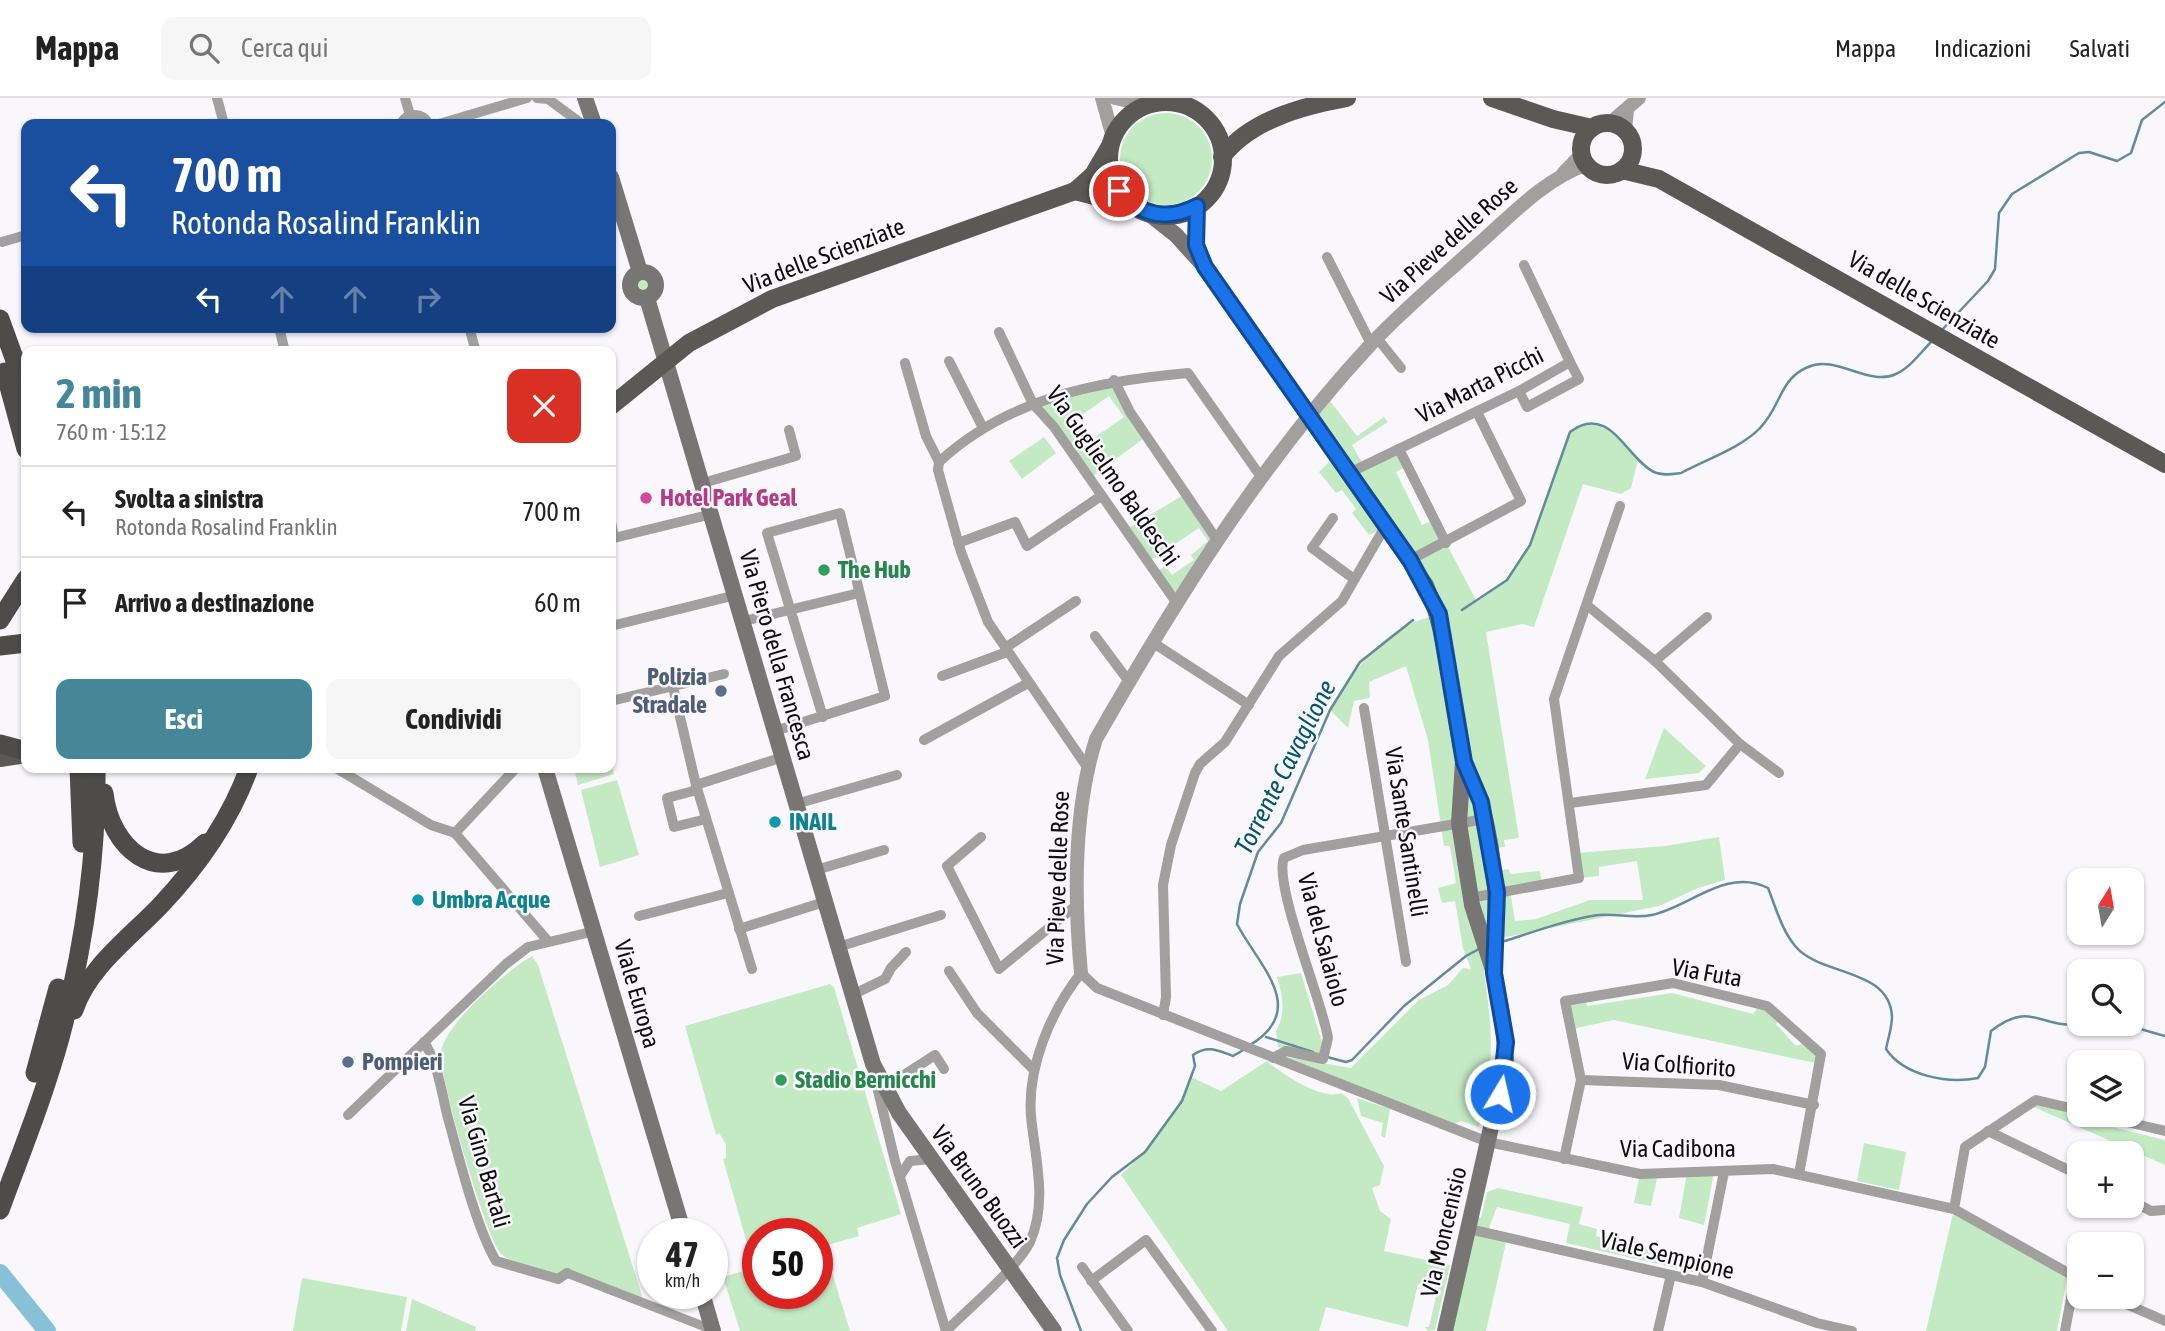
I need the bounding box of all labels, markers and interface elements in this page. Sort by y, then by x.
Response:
search box [161,17,651,80]
text: Mappa [35,29,119,67]
icon: search [185,29,223,67]
text: Cerca qui [241,33,328,63]
text: Mappa [1835,35,1896,62]
text: Indicazioni [1934,35,2031,62]
text: Salvati [2069,35,2130,62]
text: 700 m [171,146,282,202]
icon: left [56,147,147,238]
pin [1089,161,1149,221]
icon: arrive [1100,172,1138,210]
street label: Via Pieve delle Rose [1375,172,1523,309]
text: Rotonda Rosalind Franklin [171,204,481,241]
street label: Via delle Scienziate [739,212,908,299]
street label: Via delle Scienziate [1844,245,2005,354]
icon: left [190,280,228,318]
icon: ahead [263,280,301,318]
icon: ahead [336,280,374,318]
icon: right [409,280,447,318]
street label: Via Marta Picchi [1412,341,1548,428]
text: 2 min [56,369,142,417]
button: close [507,369,581,443]
street label: Via Guglielmo Baldeschi [1041,381,1185,571]
text: 760 m · 15:12 [56,419,167,445]
text: Svolta a sinistra [115,484,264,514]
place label: Hotel Park Geal [660,484,798,511]
marker: Hotel Park Geal [638,490,654,506]
icon: left [56,493,94,531]
text: 700 m [522,497,581,527]
text: Rotonda Rosalind Franklin [115,514,338,540]
street label: Via Piero della Francesca [735,547,820,763]
place label: The Hub [838,556,911,583]
marker: The Hub [816,562,832,578]
icon: arrive [56,584,94,622]
text: Arrivo a destinazione [115,588,314,618]
text: 60 m [534,588,581,618]
place label: Polizia Stradale [633,663,707,718]
water label: Torrente Cavaglione [1228,675,1342,859]
button: Esci [56,679,312,759]
button: Condividi [326,679,581,759]
marker: Polizia Stradale [713,683,729,699]
street label: Via Sante Santinelli [1380,745,1433,919]
street label: Via Pieve delle Rose [1041,790,1074,966]
place label: INAIL [789,808,837,835]
marker: INAIL [767,814,783,830]
north arrow [2067,868,2144,945]
map controls [2067,868,2144,1309]
street label: Via del Salaiolo [1293,870,1354,1009]
place label: Umbra Acque [432,886,550,913]
marker: Umbra Acque [410,892,426,908]
street label: Viale Europa [609,937,666,1051]
street label: Via Futa [1670,953,1744,992]
button: search [2067,959,2144,1036]
street label: Via Colfiorito [1621,1047,1737,1082]
place label: Pompieri [362,1048,442,1075]
button: layers [2067,1050,2144,1127]
marker: Pompieri [340,1054,356,1070]
position arrow [1463,1057,1537,1131]
place label: Stadio Bernicchi [795,1066,936,1093]
marker: Stadio Bernicchi [773,1072,789,1088]
street label: Via Gino Bartali [453,1093,516,1231]
street label: Via Bruno Buozzi [926,1120,1033,1253]
street label: Via Cadibona [1620,1135,1736,1162]
button: + [2067,1141,2144,1218]
street label: Via Moncenisio [1415,1164,1472,1300]
speed limit sign: 50 [742,1218,833,1309]
street label: Viale Sempione [1597,1225,1737,1284]
button: − [2067,1232,2144,1309]
text: 47 [666,1234,699,1274]
text: km/h [665,1270,700,1291]

